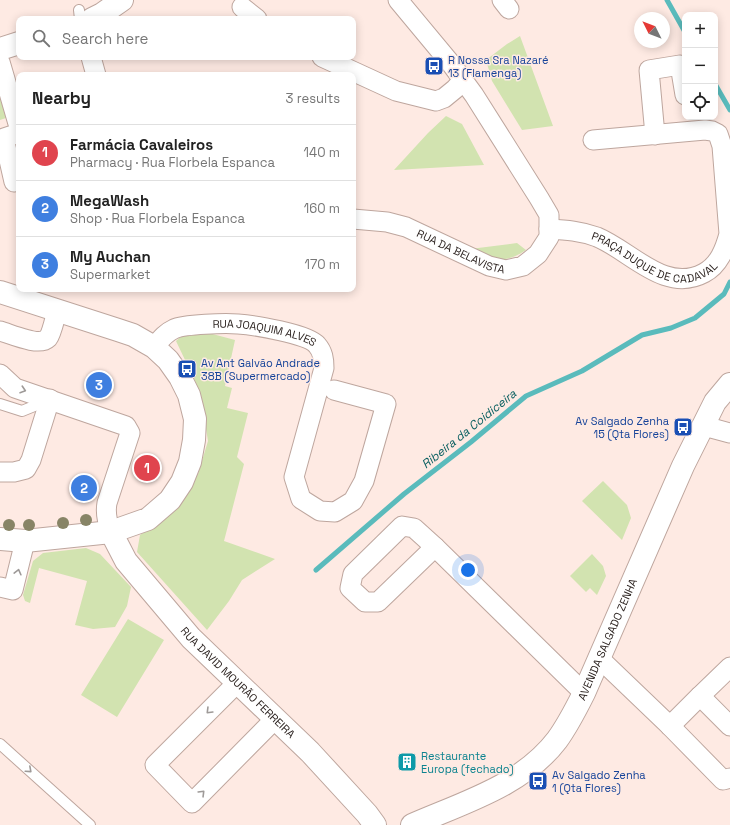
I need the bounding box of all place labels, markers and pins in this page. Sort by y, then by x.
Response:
place label: R Nossa Sra Nazaré 13 (Flamenga) [448,53,549,80]
bus stop icon: R Nossa Sra Nazaré 13 (Flamenga) [423,55,445,77]
place label: Av Ant Galvão Andrade 38B (Supermercado) [201,356,320,383]
bus stop icon: Av Ant Galvão Andrade 38B (Supermercado) [176,358,198,380]
pin: 3 [86,370,112,400]
place label: Av Salgado Zenha 15 (Qta Flores) [575,414,670,441]
bus stop icon: Av Salgado Zenha 15 (Qta Flores) [672,416,694,438]
pin: 1 [134,453,160,483]
pin: 2 [71,473,97,503]
place label: Restaurante Europa (fechado) [421,749,514,776]
building icon: Restaurante Europa (fechado) [396,751,418,773]
place label: Av Salgado Zenha 1 (Qta Flores) [552,768,646,795]
bus stop icon: Av Salgado Zenha 1 (Qta Flores) [527,770,549,792]

